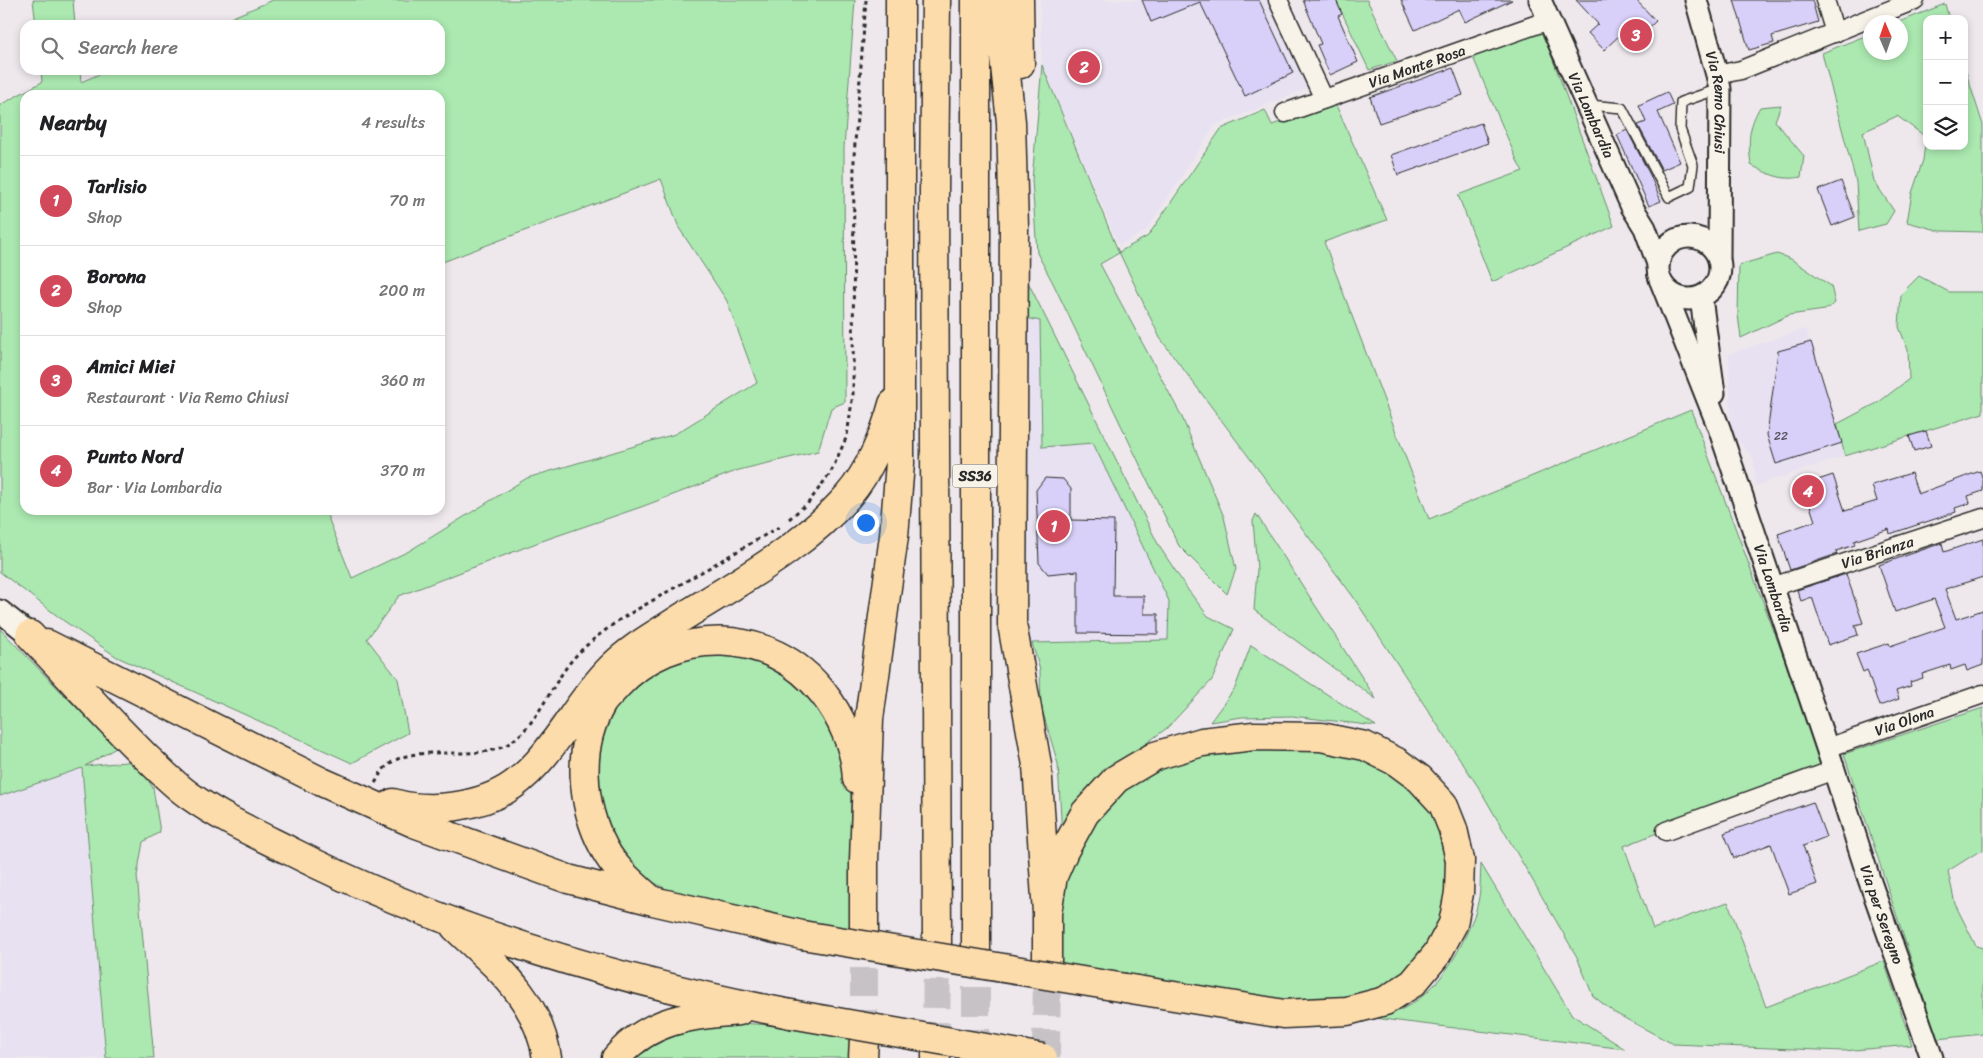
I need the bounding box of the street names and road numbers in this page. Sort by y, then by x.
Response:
street label: Via Monte Rosa [1365,37,1470,96]
street label: Via Remo Chiusi [1698,48,1733,154]
street label: Via Lombardia [1561,68,1622,163]
road number: SS36 [952,464,998,488]
street label: Via Brianza [1838,528,1917,576]
street label: Via Lombardia [1746,541,1800,636]
street label: Via Olona [1871,699,1938,744]
street label: Via per Seregno [1852,862,1911,969]

